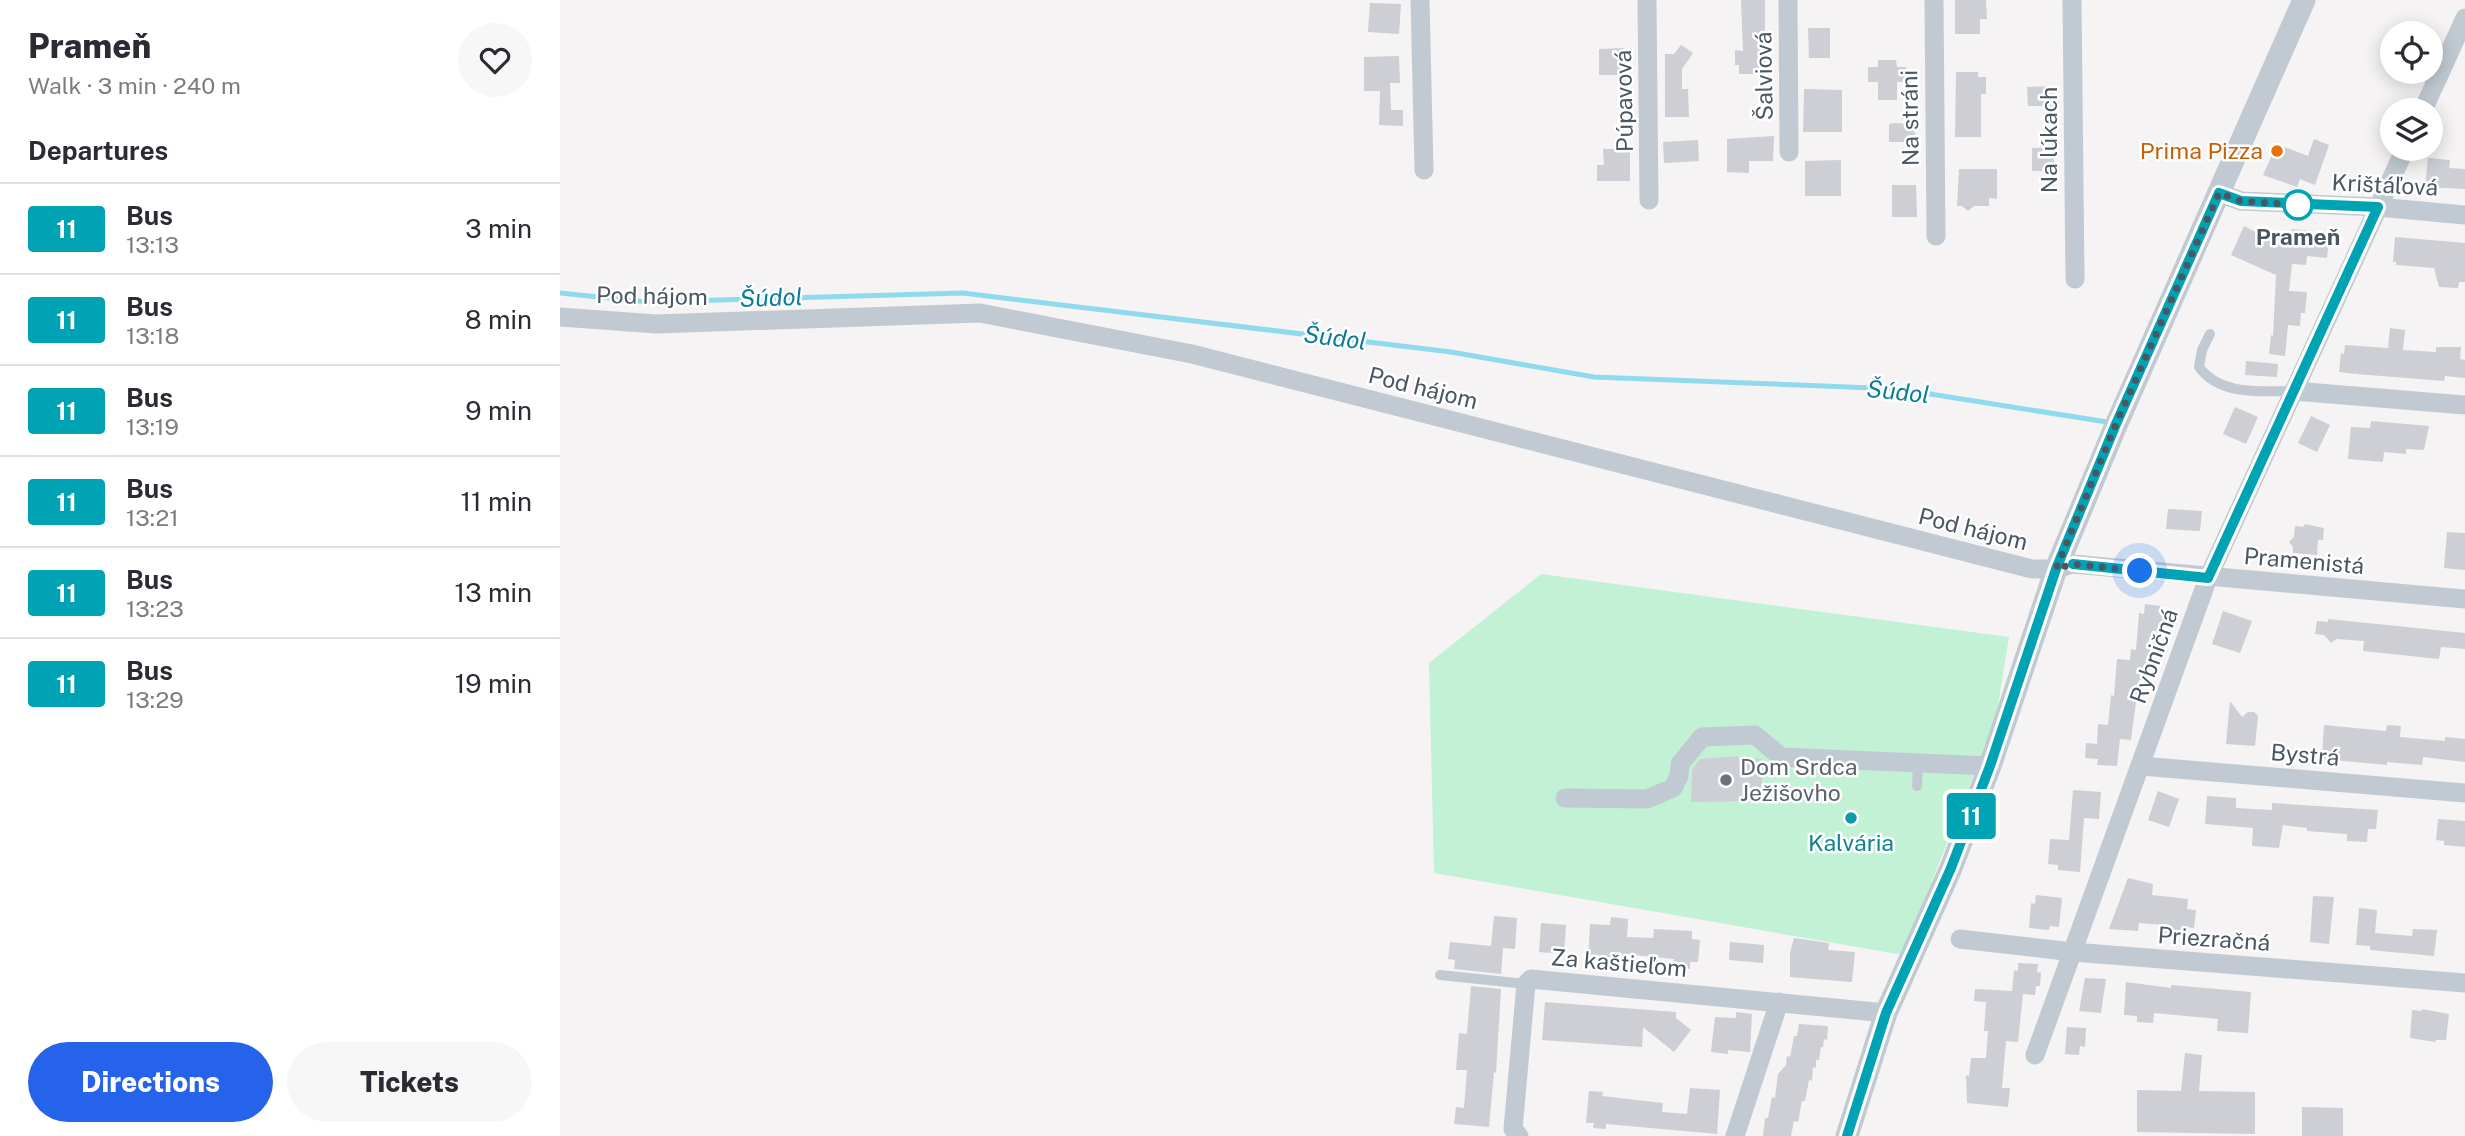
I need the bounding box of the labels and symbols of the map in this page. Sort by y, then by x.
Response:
street label: Šalviová [1749,31,1778,121]
street label: Púpavová [1609,50,1638,152]
street label: Na stráni [1895,70,1924,166]
street label: Na lúkach [2035,87,2062,193]
place label: Prima Pizza [2140,137,2263,164]
marker: Prima Pizza [2269,143,2285,159]
street label: Krištáľová [2331,168,2439,201]
marker: Prameň [2283,190,2313,220]
place label: Prameň [2256,223,2340,250]
street label: Pod hájom [596,281,708,310]
water label: Šúdol [739,282,803,312]
water label: Šúdol [1302,319,1368,355]
street label: Pod hájom [1366,361,1481,414]
water label: Šúdol [1865,374,1931,408]
street label: Pod hájom [1916,502,2031,555]
street label: Pramenistá [2243,542,2365,579]
your location [2122,553,2157,588]
street label: Rybničná [2124,605,2183,707]
street label: Bystrá [2269,738,2341,771]
place label: Dom Srdca Ježišovho [1740,753,1857,806]
marker: Dom Srdca Ježišovho [1718,772,1734,788]
line badge: 11 [1940,793,2002,839]
marker: Kalvária [1843,810,1859,826]
place label: Kalvária [1808,829,1894,856]
street label: Priezračná [2157,921,2271,956]
street label: Za kaštieľom [1550,943,1688,982]

